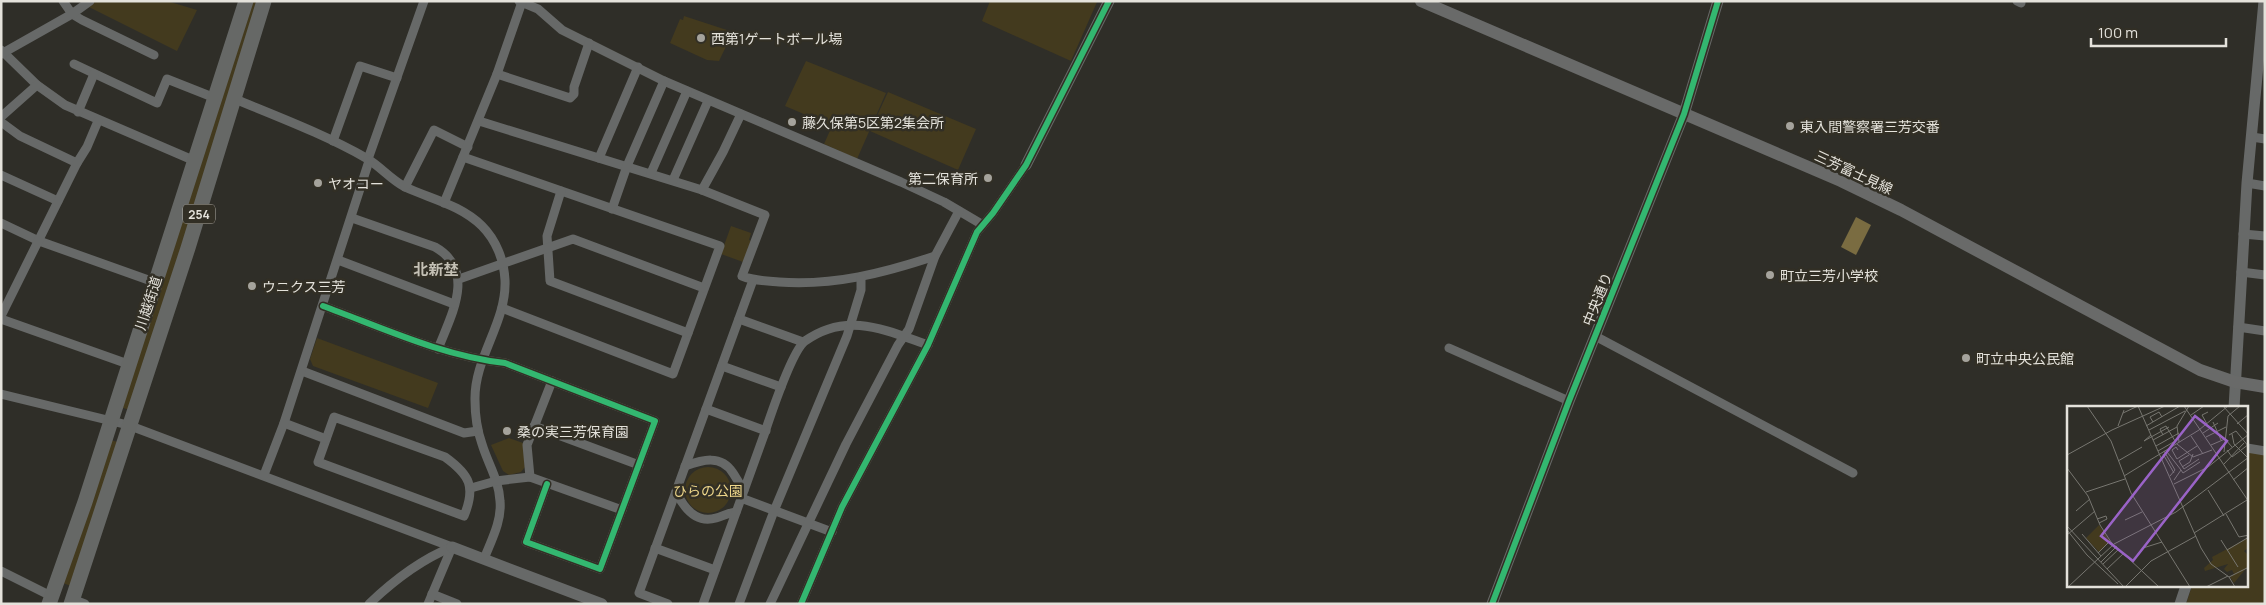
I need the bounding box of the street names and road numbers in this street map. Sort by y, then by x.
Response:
street label: 三芳富士見線 [1812,146,1896,198]
road number: 254 [183,204,215,223]
street label: 中央通り [1578,269,1616,329]
street label: 川越街道 [130,273,166,333]

